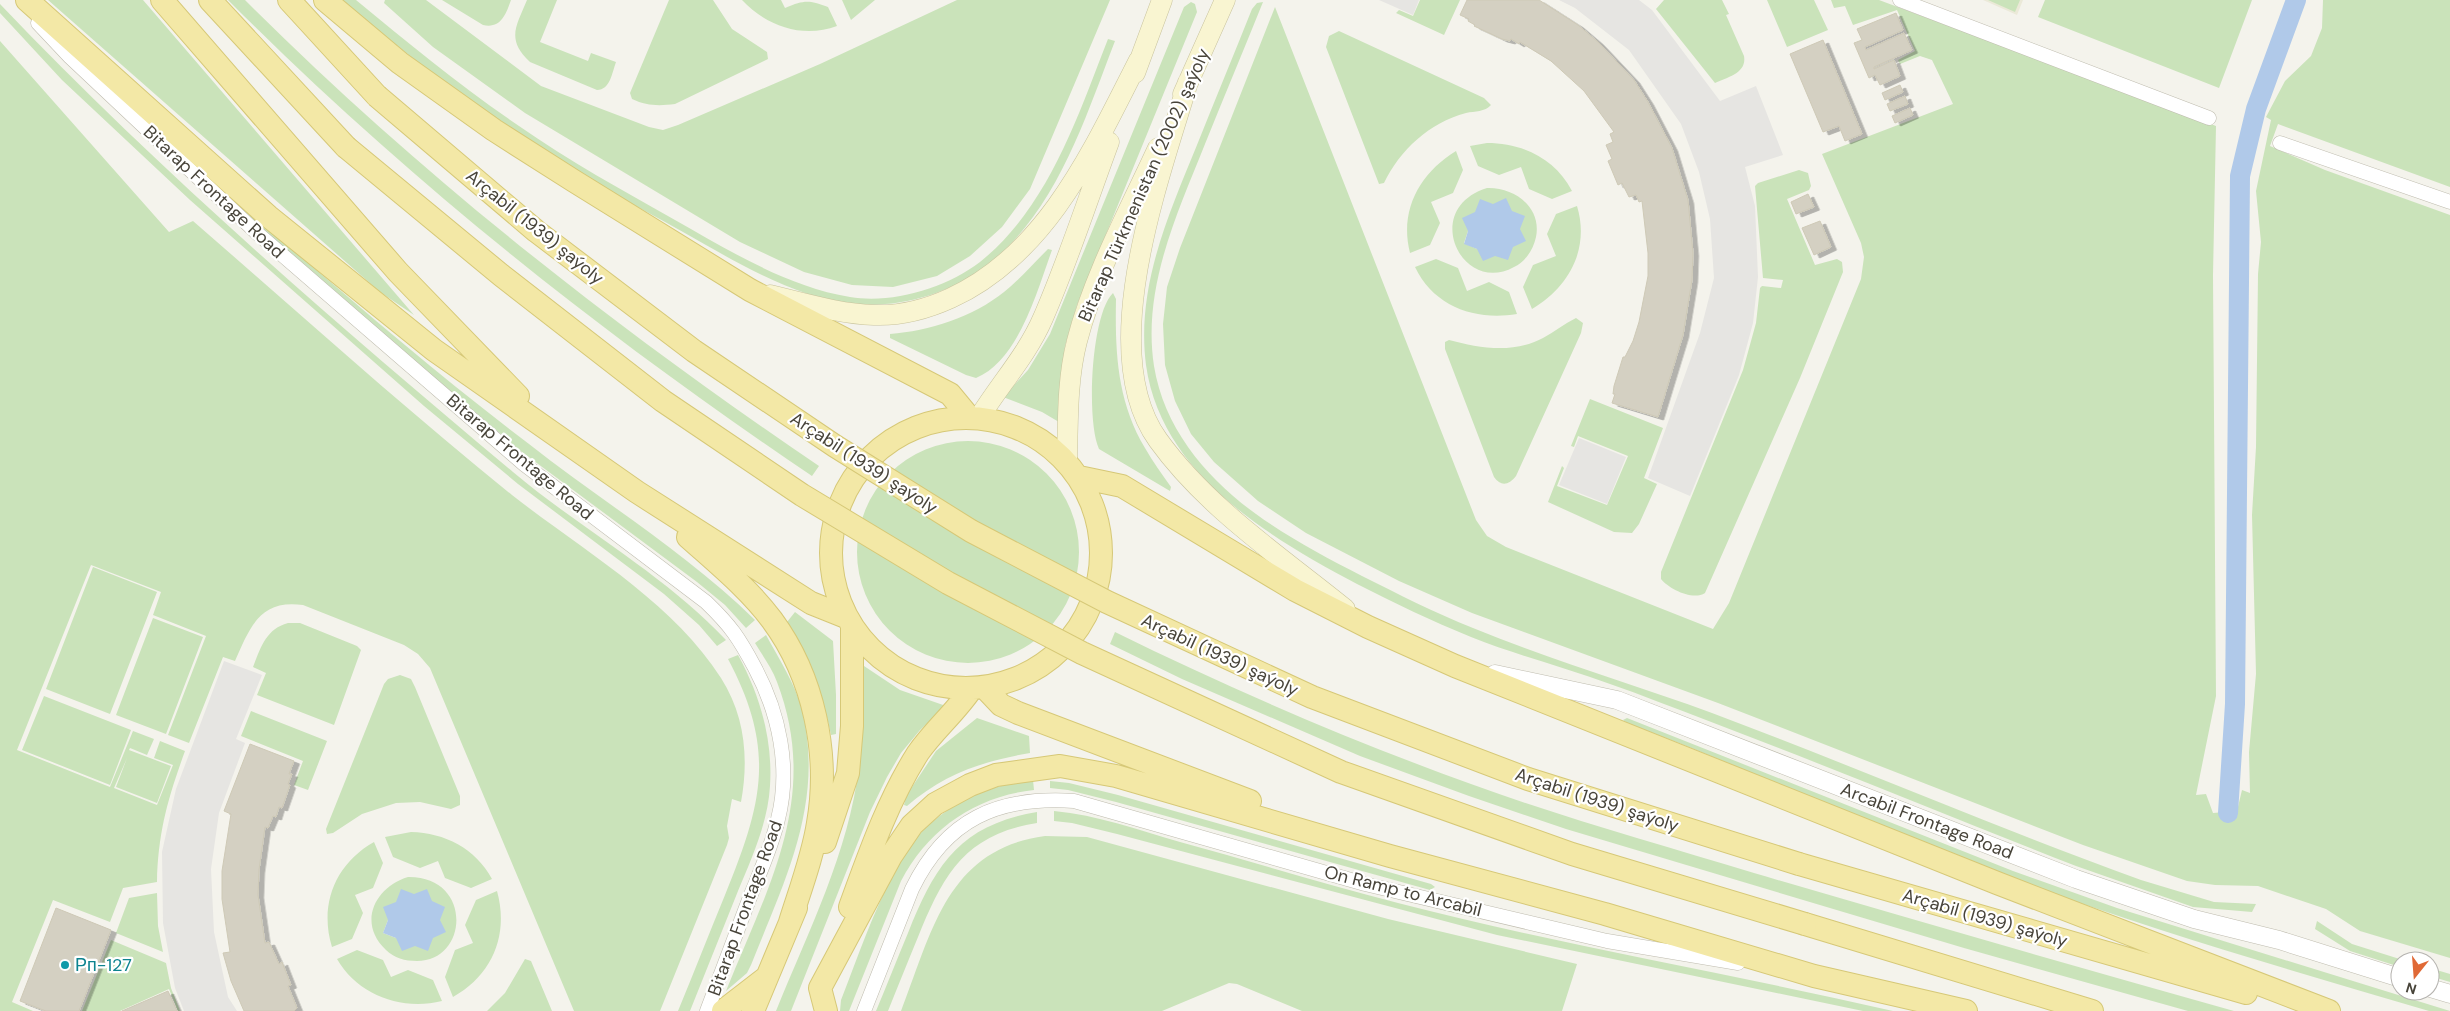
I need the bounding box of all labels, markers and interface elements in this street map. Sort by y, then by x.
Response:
street label: Bitarap Türkmenistan (2002) şaýoly [1073,44,1215,326]
street label: Bitarap Frontage Road [138,120,290,264]
street label: Arçabil (1939) şaýoly [461,164,609,290]
street label: Bitarap Frontage Road [441,388,599,526]
street label: Arçabil (1939) şaýoly [786,406,942,520]
street label: Arçabil (1939) şaýoly [1138,608,1302,702]
street label: Arçabil (1939) şaýoly [1512,762,1682,838]
street label: Arcabil Frontage Road [1837,777,2017,865]
street label: Bitarap Frontage Road [702,817,788,999]
street label: On Ramp to Arcabil [1322,860,1484,922]
street label: Arçabil (1939) şaýoly [1900,883,2070,953]
north arrow [2390,951,2440,1001]
place label: Рп-127 [75,953,132,977]
marker: Рп-127 [59,959,71,971]
text: N [2404,978,2419,999]

